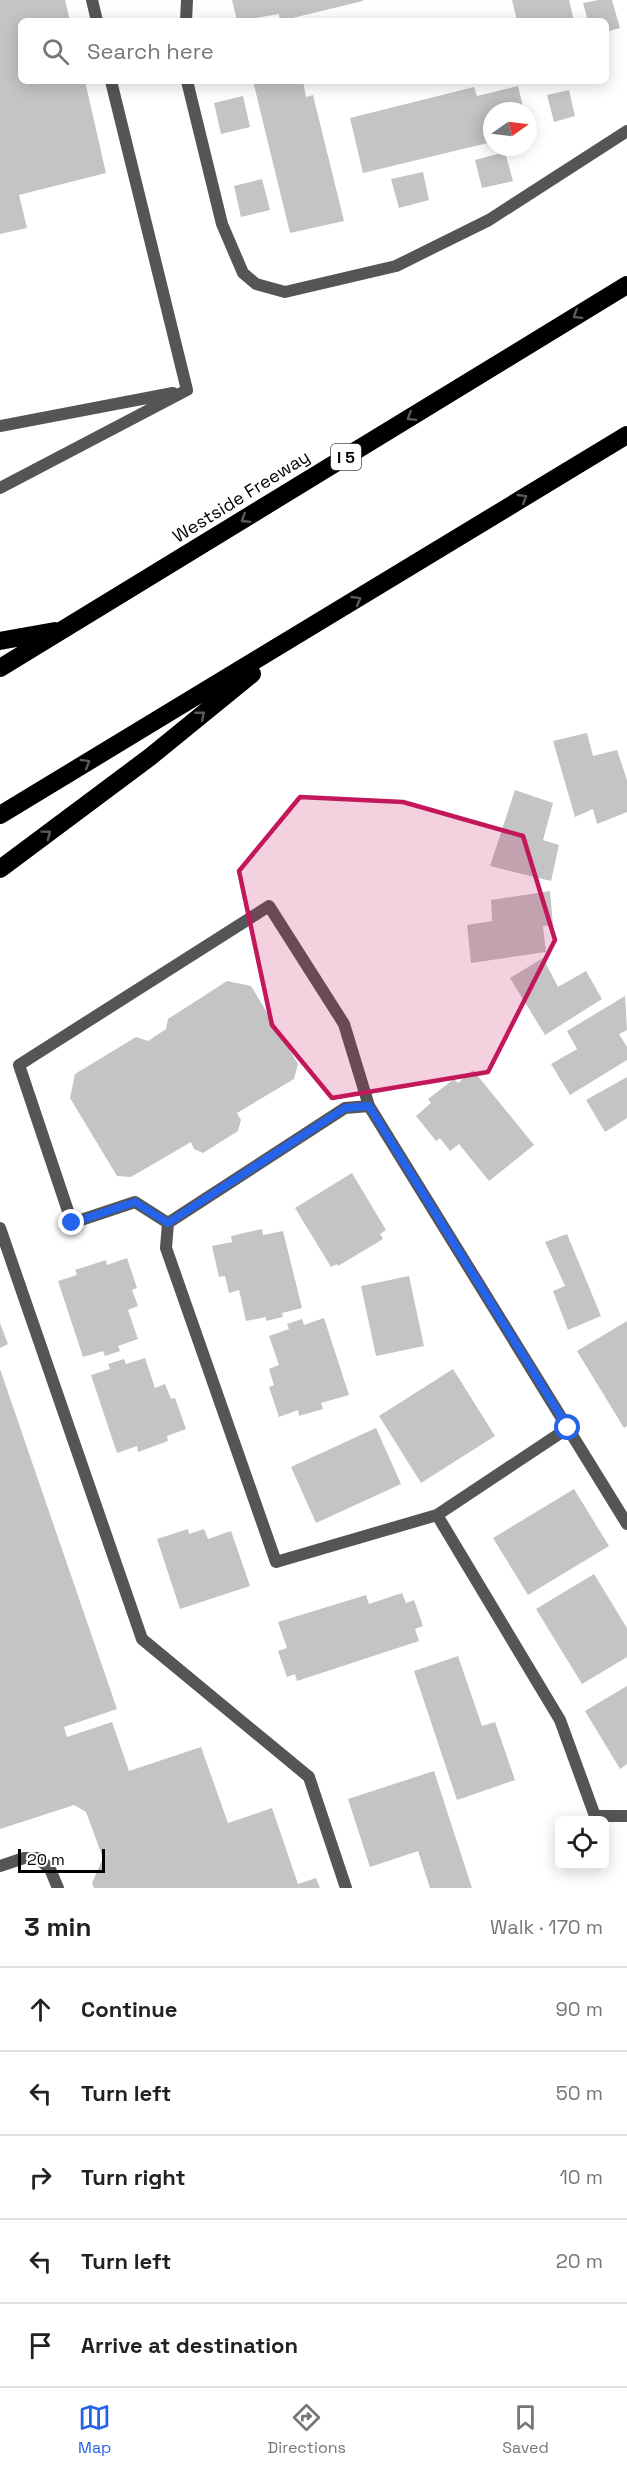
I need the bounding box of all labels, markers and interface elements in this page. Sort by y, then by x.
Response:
search box [18,18,609,84]
icon: search [39,35,72,68]
text: Search here [87,37,214,65]
north arrow [483,102,537,156]
one-way arrow [573,308,583,320]
one-way arrow [407,410,417,422]
road number: I 5 [331,444,361,470]
street label: Westside Freeway [168,445,314,547]
one-way arrow [517,494,527,505]
one-way arrow [241,512,251,524]
one-way arrow [351,595,361,607]
one-way arrow [194,712,205,723]
one-way arrow [80,759,90,771]
one-way arrow [40,830,51,841]
route end [58,1209,84,1235]
route start [554,1414,580,1440]
map controls [555,1816,609,1870]
button: locate [555,1816,609,1870]
scale bar [18,1846,105,1874]
text: 20 m [27,1849,65,1870]
text: 3 min [24,1910,92,1944]
text: Walk · 170 m [490,1914,603,1940]
icon: ahead [24,1993,57,2026]
text: Continue [81,1995,177,2023]
text: 90 m [556,1996,603,2022]
icon: left [24,2077,57,2110]
text: Turn left [81,2079,171,2107]
text: 50 m [556,2080,603,2106]
icon: right [24,2161,57,2194]
text: Turn right [81,2163,186,2191]
text: 10 m [559,2164,603,2190]
icon: left [24,2245,57,2278]
text: Turn left [81,2247,171,2275]
text: 20 m [556,2248,603,2274]
icon: arrive [24,2329,57,2362]
text: Arrive at destination [81,2331,298,2359]
tab: Map [78,2401,111,2458]
tab: Directions [268,2401,346,2458]
tab: Saved [502,2401,549,2458]

